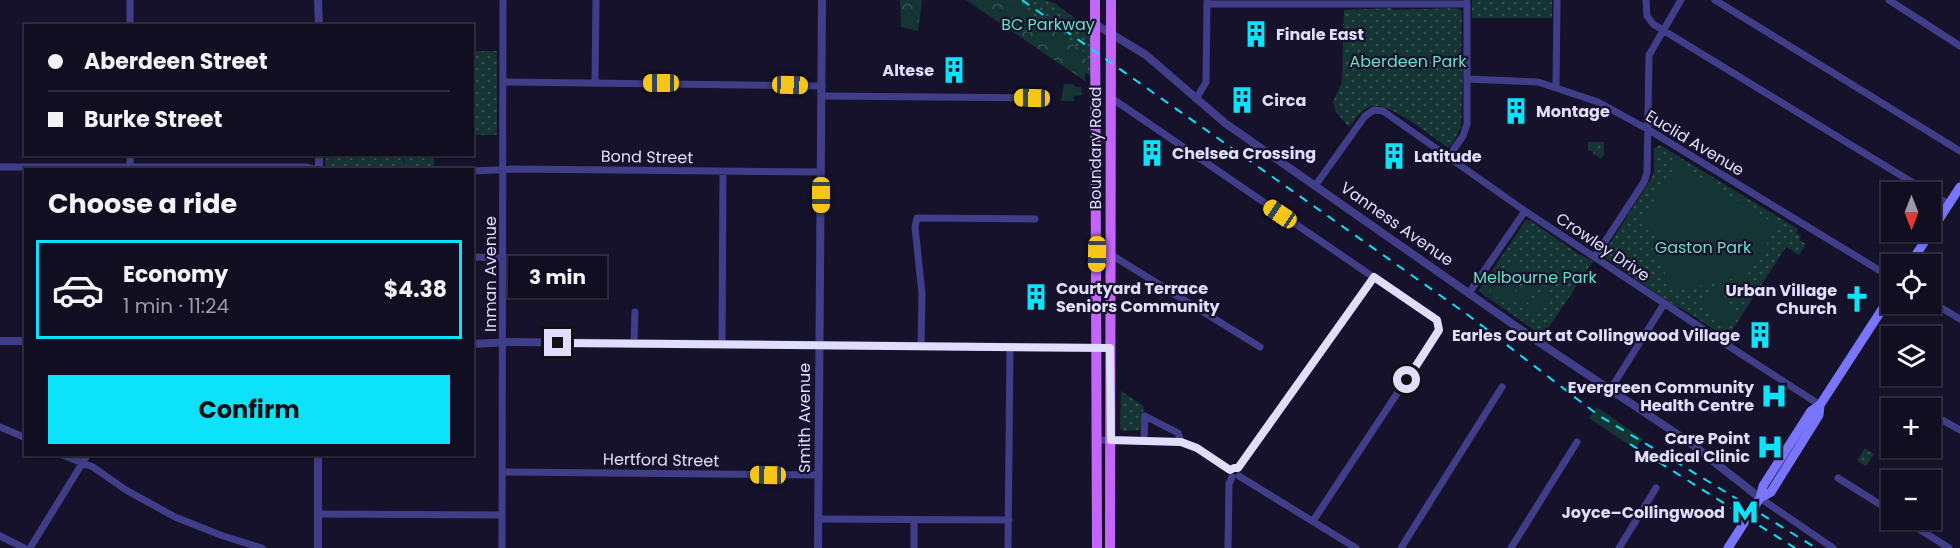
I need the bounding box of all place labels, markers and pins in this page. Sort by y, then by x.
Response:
building icon: Finale East [1241,19,1271,49]
place label: Finale East [1276,23,1364,46]
building icon: Altese [939,55,969,85]
place label: Altese [882,59,934,82]
building icon: Circa [1227,85,1257,115]
place label: Circa [1262,89,1306,112]
building icon: Montage [1501,96,1531,126]
place label: Montage [1536,100,1610,123]
building icon: Chelsea Crossing [1137,138,1167,168]
building icon: Latitude [1379,141,1409,171]
place label: Chelsea Crossing [1172,142,1316,165]
place label: Latitude [1414,145,1482,168]
place label: Courtyard Terrace Seniors Community [1056,277,1221,318]
place label: Urban Village Church [1726,279,1837,320]
building icon: Courtyard Terrace Seniors Community [1021,282,1051,312]
church icon: Urban Village Church [1842,284,1872,314]
building icon: Earles Court at Collingwood Village [1745,320,1775,350]
place label: Earles Court at Collingwood Village [1452,324,1740,347]
place label: Evergreen Community Health Centre [1568,376,1755,417]
hospital icon: Evergreen Community Health Centre [1759,381,1789,411]
place label: Care Point Medical Clinic [1634,427,1750,468]
hospital icon: Care Point Medical Clinic [1755,432,1785,462]
metro station icon: Joyce–Collingwood [1730,497,1760,527]
place label: Joyce–Collingwood [1561,501,1725,524]

